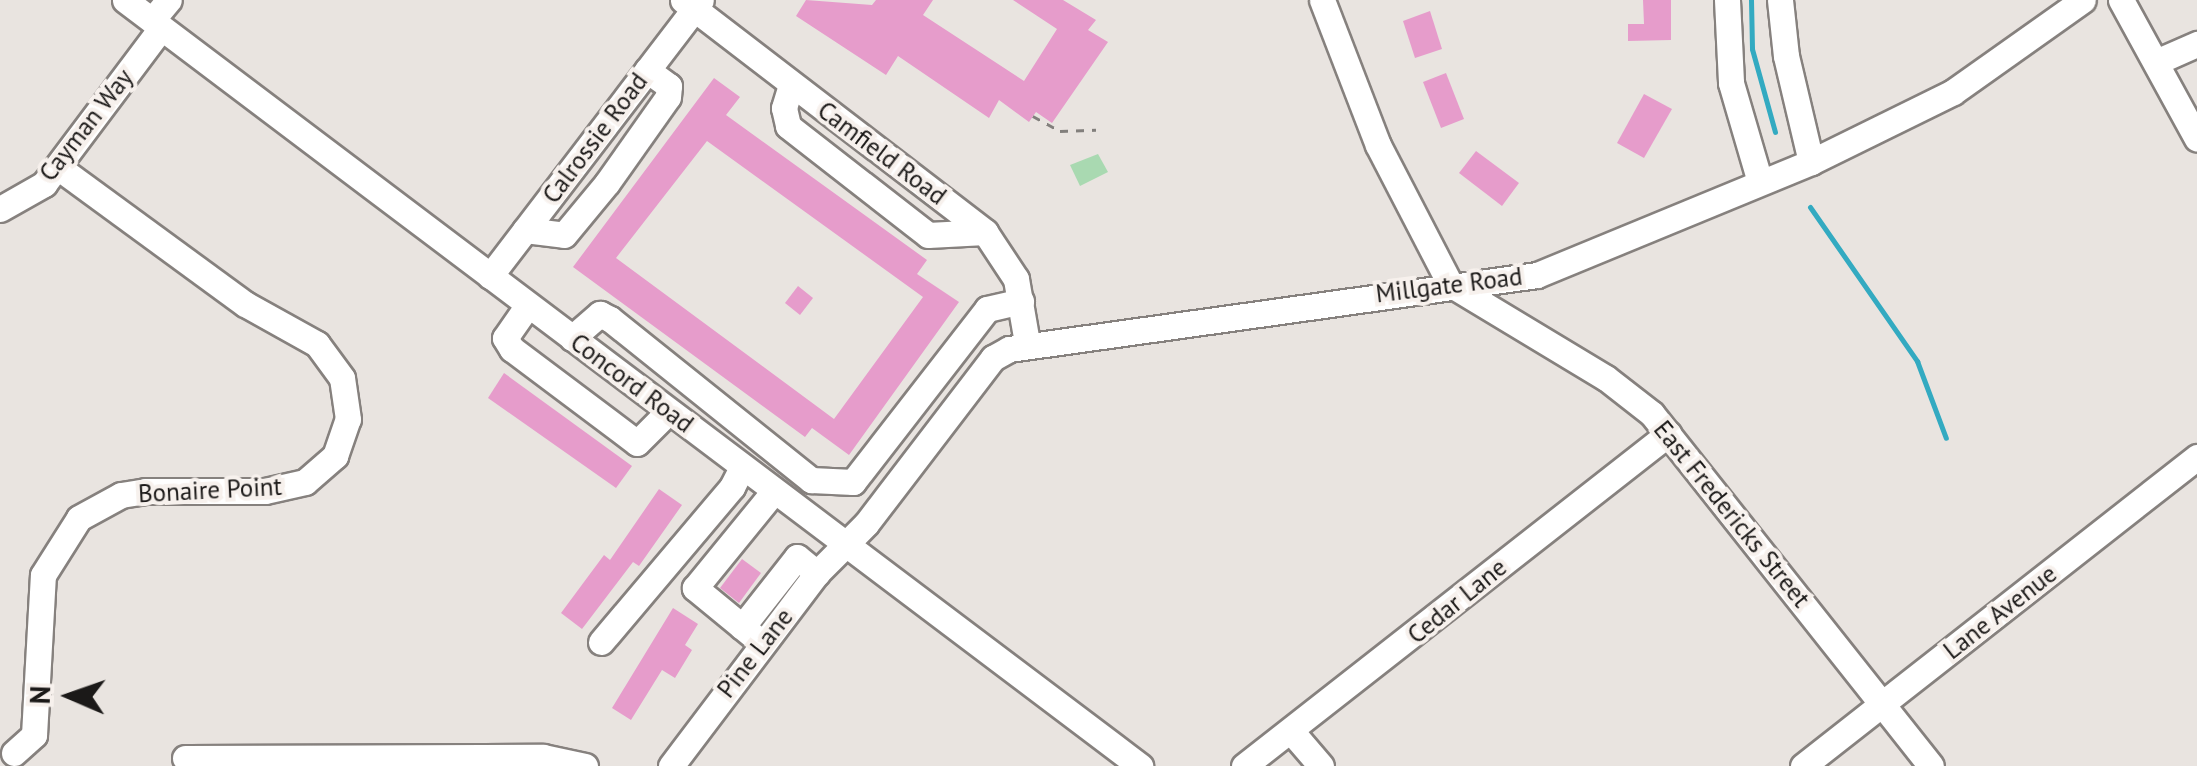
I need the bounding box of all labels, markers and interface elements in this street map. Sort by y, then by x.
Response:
street label: Cayman Way [33,63,139,187]
street label: Calrossie Road [536,67,654,209]
street label: Camfield Road [812,95,952,211]
street label: Millgate Road [1374,261,1524,309]
street label: Concord Road [565,327,699,439]
street label: East Fredericks Street [1648,415,1816,613]
street label: Bonaire Point [137,471,283,509]
street label: Cedar Lane [1402,552,1512,650]
street label: Lane Avenue [1937,558,2063,666]
street label: Pine Lane [711,602,799,704]
north arrow [20,646,120,746]
text: N [21,685,58,705]

